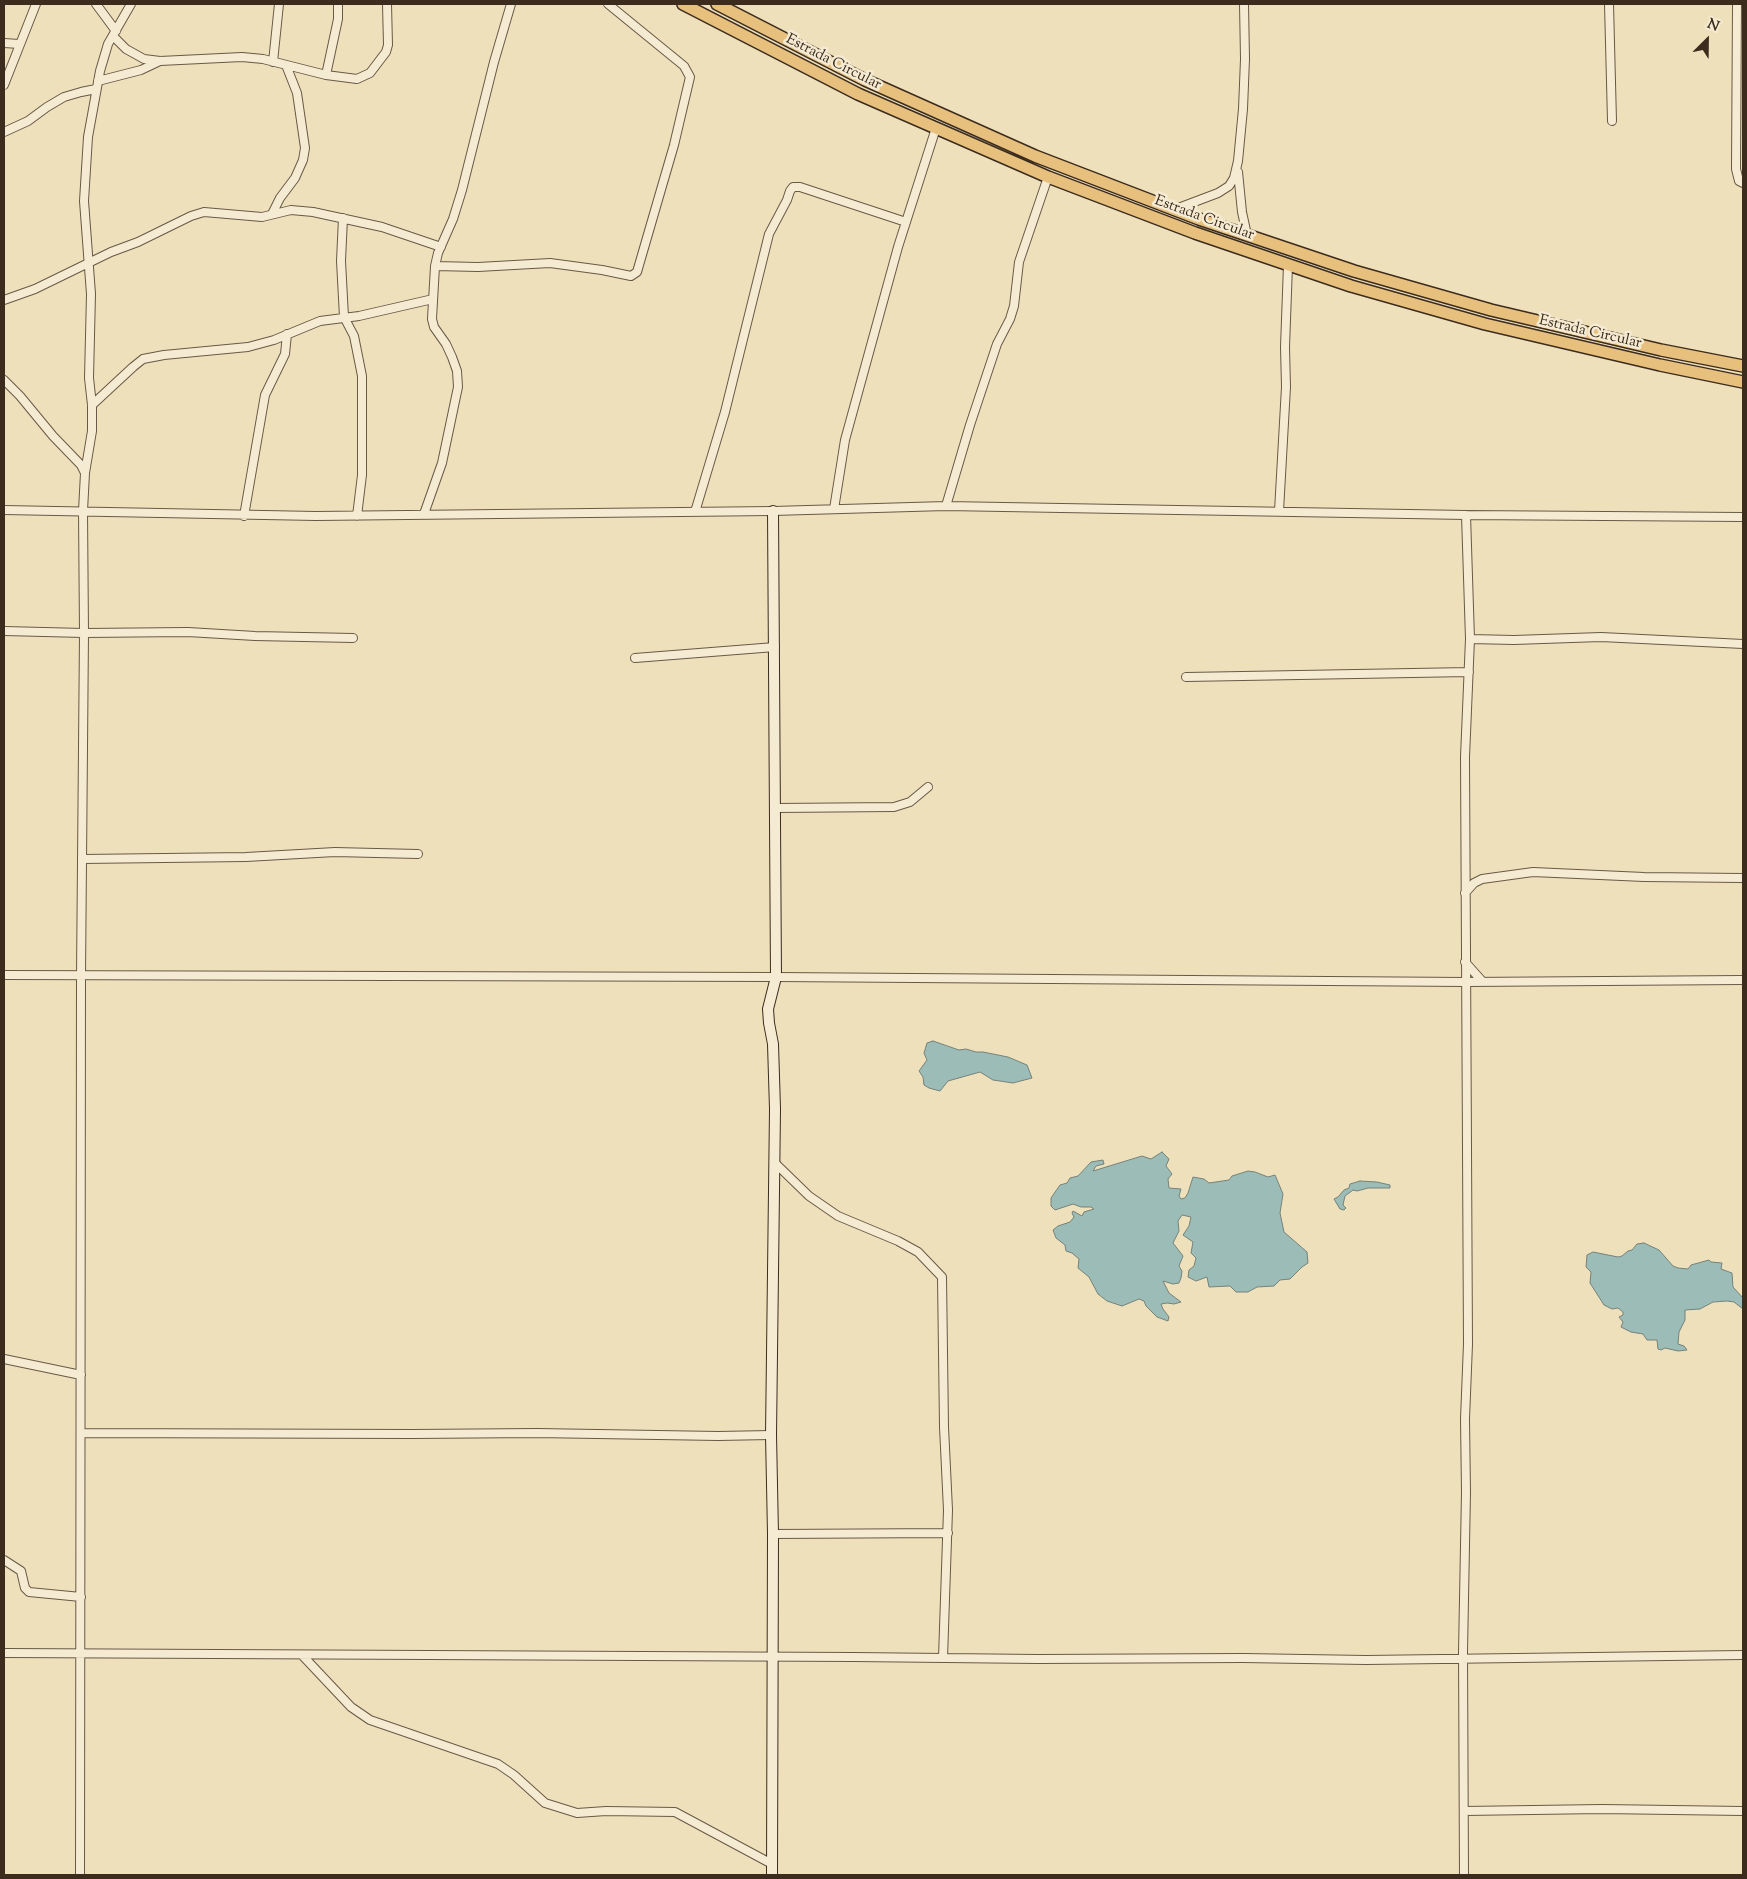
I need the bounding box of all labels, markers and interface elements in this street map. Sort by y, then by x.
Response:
north arrow [1682,15,1732,65]
text: N [1704,15,1722,38]
street label: Estrada Circular [782,31,884,95]
street label: Estrada Circular [1152,193,1256,245]
street label: Estrada Circular [1537,312,1643,354]

